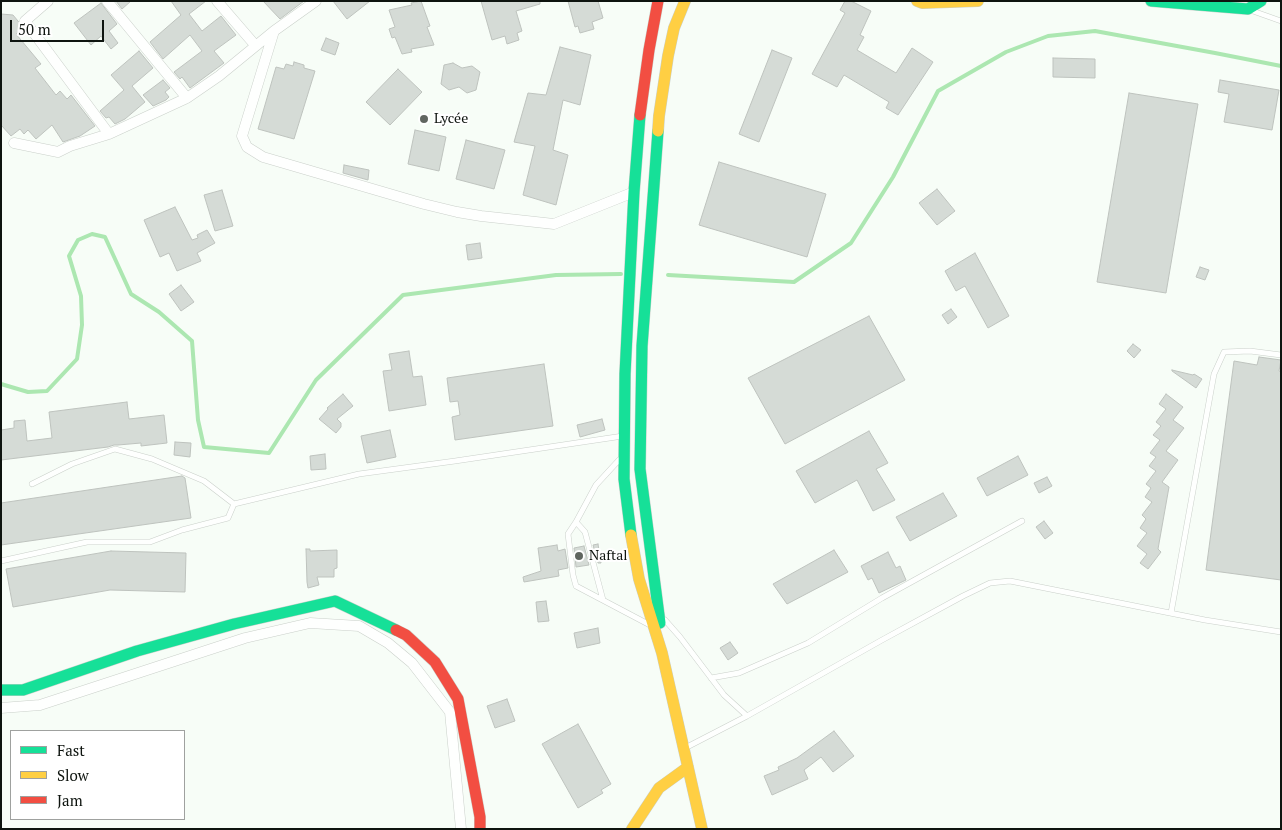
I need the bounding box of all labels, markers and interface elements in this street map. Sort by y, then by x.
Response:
scale bar [12,10,106,42]
text: 50 m [18,19,51,39]
place label: Lycée [434,111,468,127]
marker: Lycée [418,113,430,125]
place label: Naftal [589,548,627,564]
marker: Naftal [573,550,585,562]
legend [10,730,185,820]
text: Fast [57,740,85,760]
text: Slow [57,765,89,785]
text: Jam [57,790,83,810]

